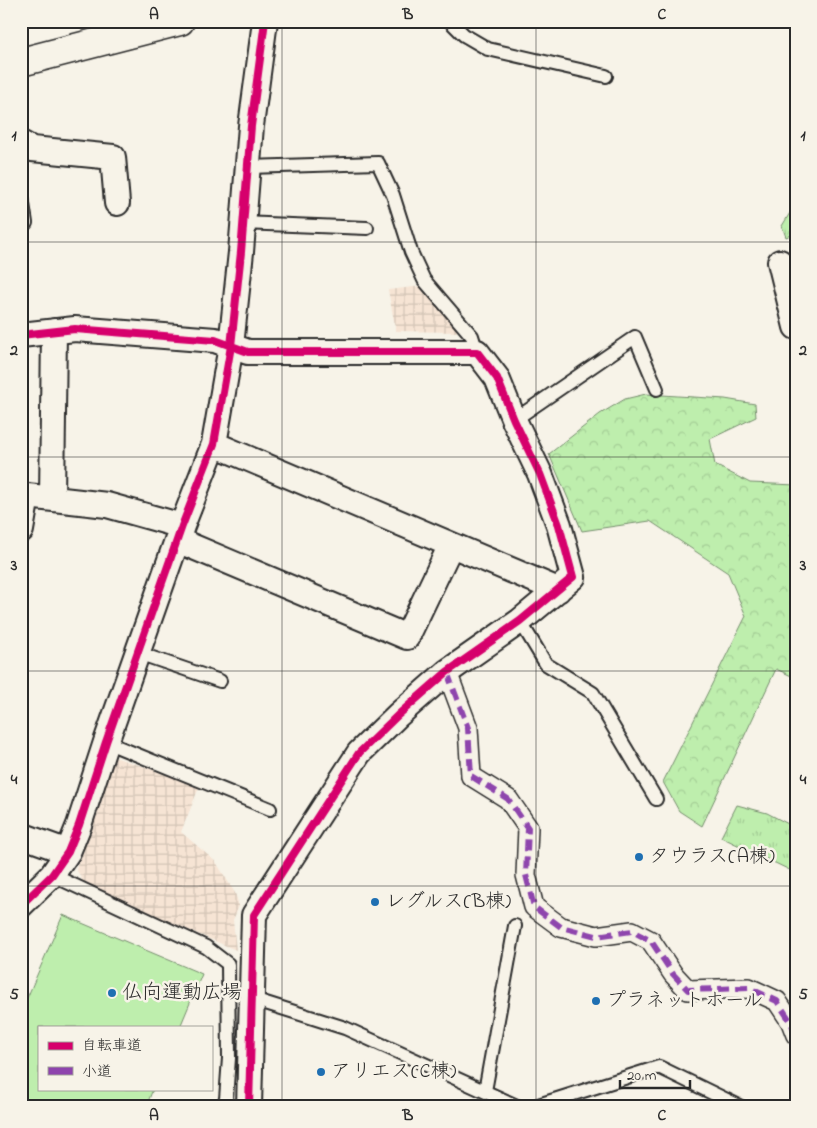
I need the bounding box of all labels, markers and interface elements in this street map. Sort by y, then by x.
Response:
text: A [149,3,159,27]
text: B [402,3,414,27]
text: C [658,3,667,27]
text: 1 [11,124,17,148]
text: 1 [800,124,806,148]
text: 2 [9,339,18,363]
text: 2 [798,339,807,363]
text: 3 [10,554,18,578]
text: 3 [799,554,807,578]
text: 4 [10,768,18,792]
text: 4 [799,768,807,792]
place label: タウラス(A棟) [649,843,775,872]
marker: タウラス(A棟) [633,851,645,863]
place label: レグルス(B棟) [385,888,511,917]
marker: レグルス(B棟) [369,896,381,908]
place label: 仏向運動広場 [122,979,242,1008]
text: 5 [9,983,19,1007]
text: 5 [798,983,808,1007]
marker: 仏向運動広場 [106,987,118,999]
place label: プラネットホール [606,987,764,1016]
marker: プラネットホール [590,995,602,1007]
legend [38,1026,212,1090]
text: 自転車道 [82,1035,142,1057]
place label: アリエス(C棟) [331,1058,456,1087]
scale bar [620,1058,690,1090]
text: 小道 [82,1061,112,1083]
text: 20 m [627,1065,657,1087]
marker: アリエス(C棟) [315,1066,327,1078]
text: A [149,1104,159,1128]
text: B [402,1104,414,1128]
text: C [658,1104,667,1128]

